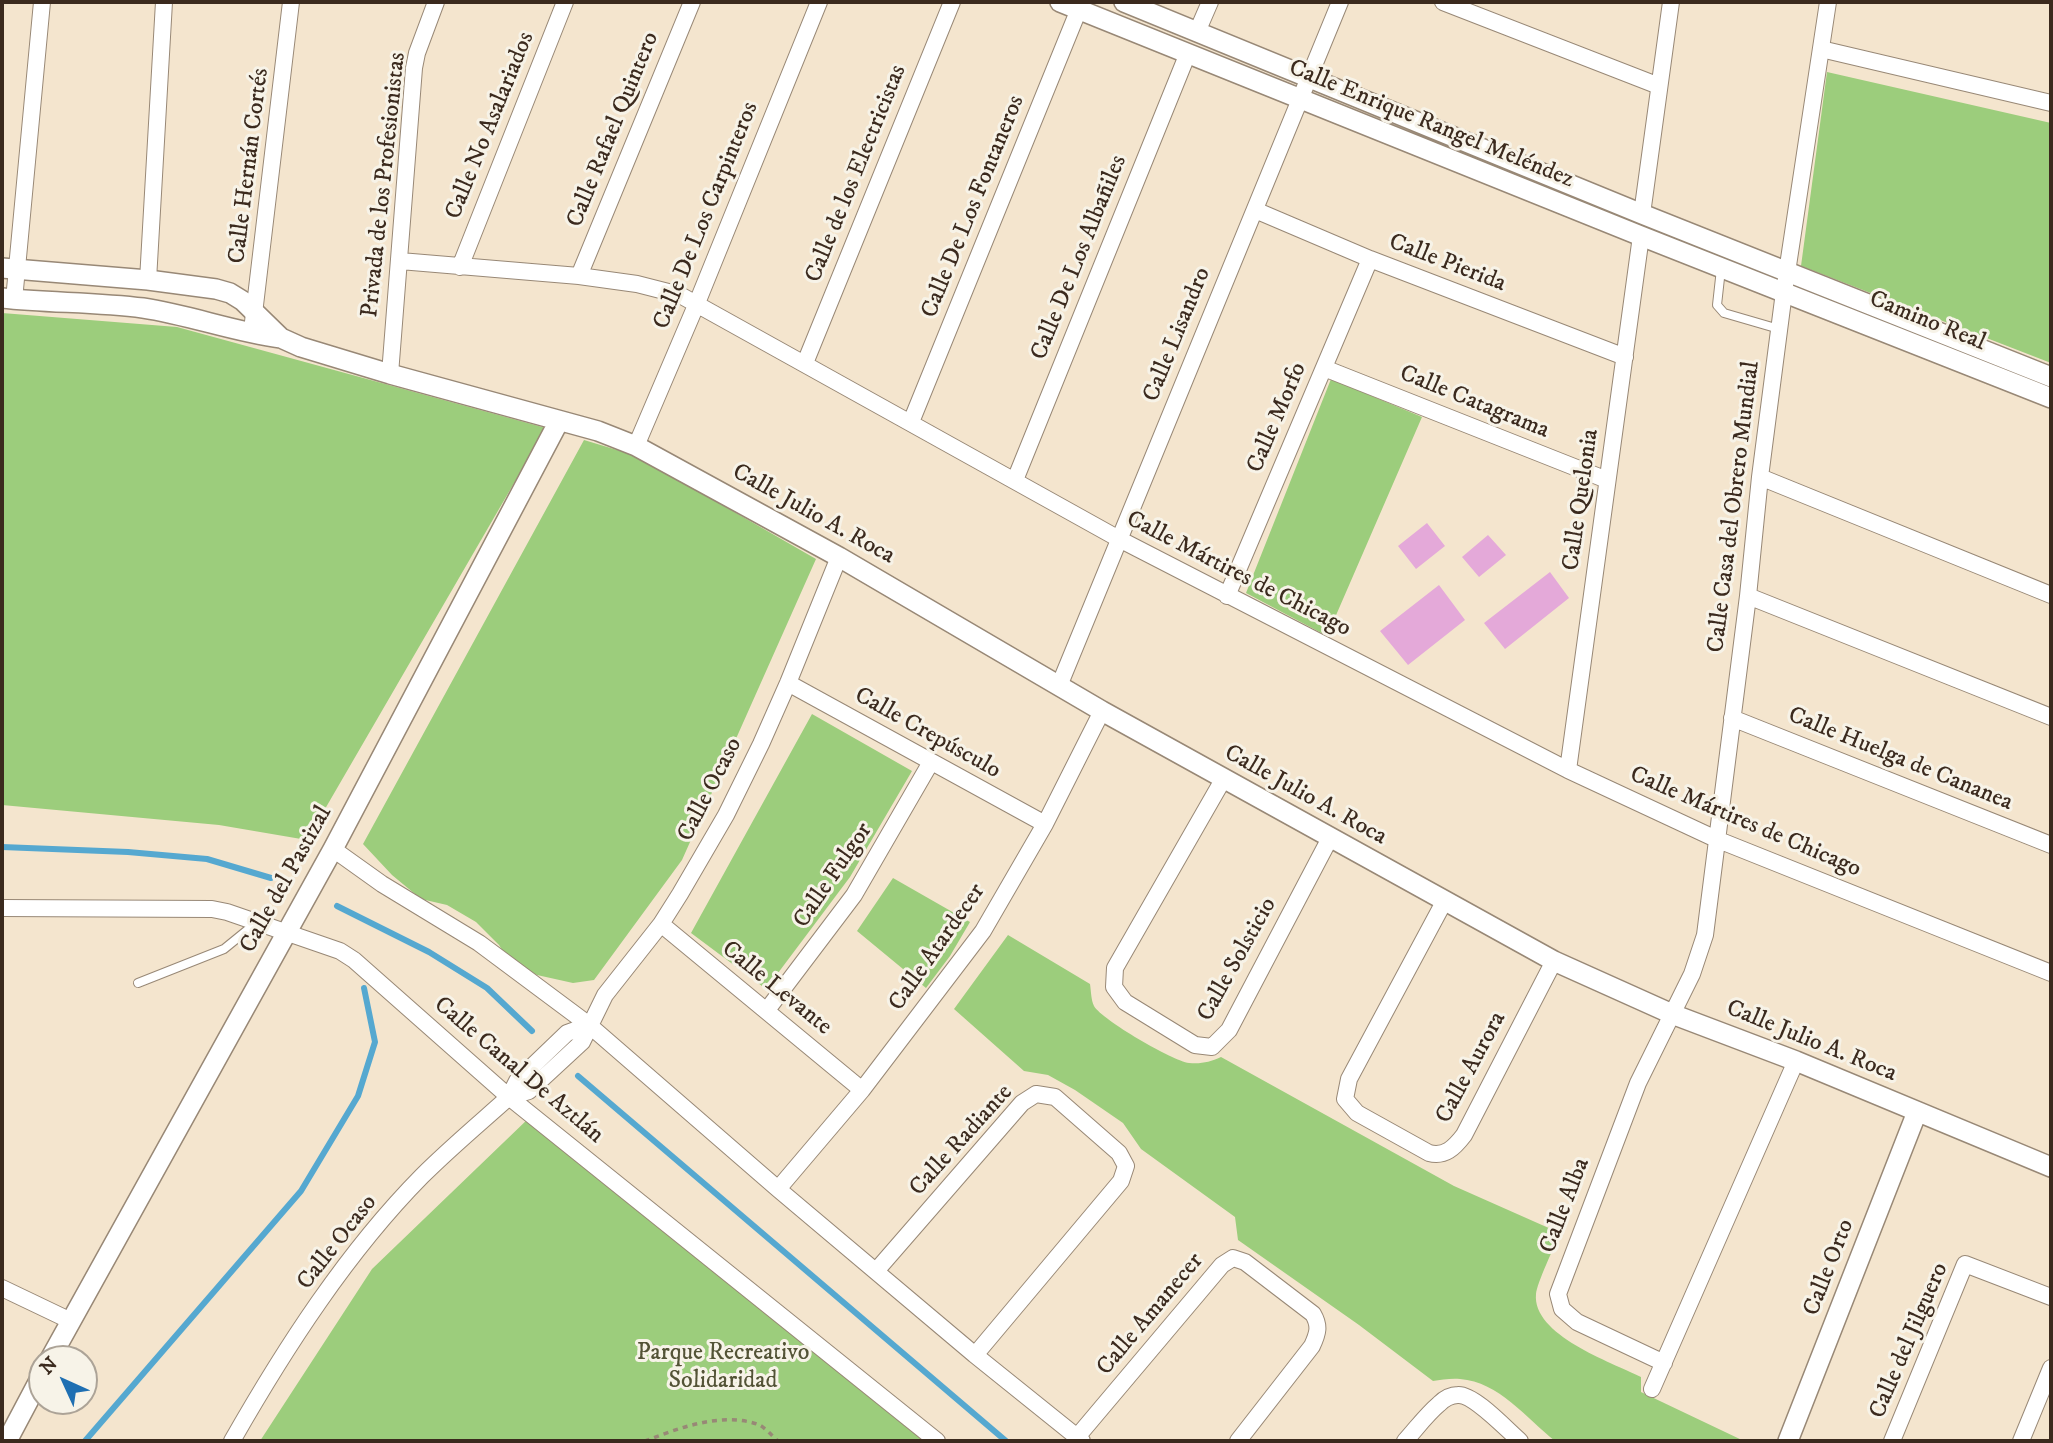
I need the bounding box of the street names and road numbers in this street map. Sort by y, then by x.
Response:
street label: Calle No Asalariados [440,28,542,224]
street label: Calle Rafael Quintero [562,28,666,232]
street label: Privada de los Profesionistas [357,51,413,319]
street label: Calle Enrique Rangel Meléndez [1284,55,1578,195]
street label: Calle de los Electricistas [800,61,914,287]
street label: Calle Hernán Cortés [224,67,276,265]
street label: Calle De Los Fontaneros [916,91,1032,323]
street label: Calle De Los Carpinteros [648,98,766,334]
street label: Calle De Los Albañiles [1026,151,1134,365]
street label: Calle Pierida [1384,229,1510,299]
street label: Calle Lisandro [1138,264,1218,406]
street label: Camino Real [1865,286,1989,358]
street label: Calle Morfo [1242,359,1314,477]
street label: Calle Catagrama [1395,360,1553,446]
street label: Calle Casa del Obrero Mundial [1703,360,1767,654]
street label: Calle Quelonia [1558,427,1606,573]
street label: Calle Julio A. Roca [727,458,899,572]
street label: Calle Mártires de Chicago [1121,506,1355,644]
street label: Calle Crepúsculo [849,682,1005,786]
street label: Calle Huelga de Cananea [1784,702,2016,818]
street label: Calle Ocaso [673,733,749,847]
street label: Calle Julio A. Roca [1219,739,1391,853]
street label: Calle Mártires de Chicago [1625,761,1865,885]
street label: Calle del Pastizal [235,801,339,959]
street label: Calle Fulgor [788,818,880,934]
street label: Calle Atardecer [884,879,992,1017]
street label: Calle Solsticio [1192,893,1284,1027]
street label: Calle Levante [715,936,837,1042]
street label: Calle Canal De Aztlán [427,991,609,1151]
street label: Calle Julio A. Roca [1722,995,1900,1089]
street label: Calle Aurora [1431,1007,1513,1129]
street label: Calle Radiante [904,1079,1020,1203]
street label: Calle Alba [1535,1154,1597,1258]
street label: Calle Ocaso [292,1190,384,1296]
street label: Calle Orto [1798,1216,1862,1320]
street label: Calle Amanecer [1092,1248,1210,1382]
street label: Calle del Jilguero [1864,1259,1956,1423]

